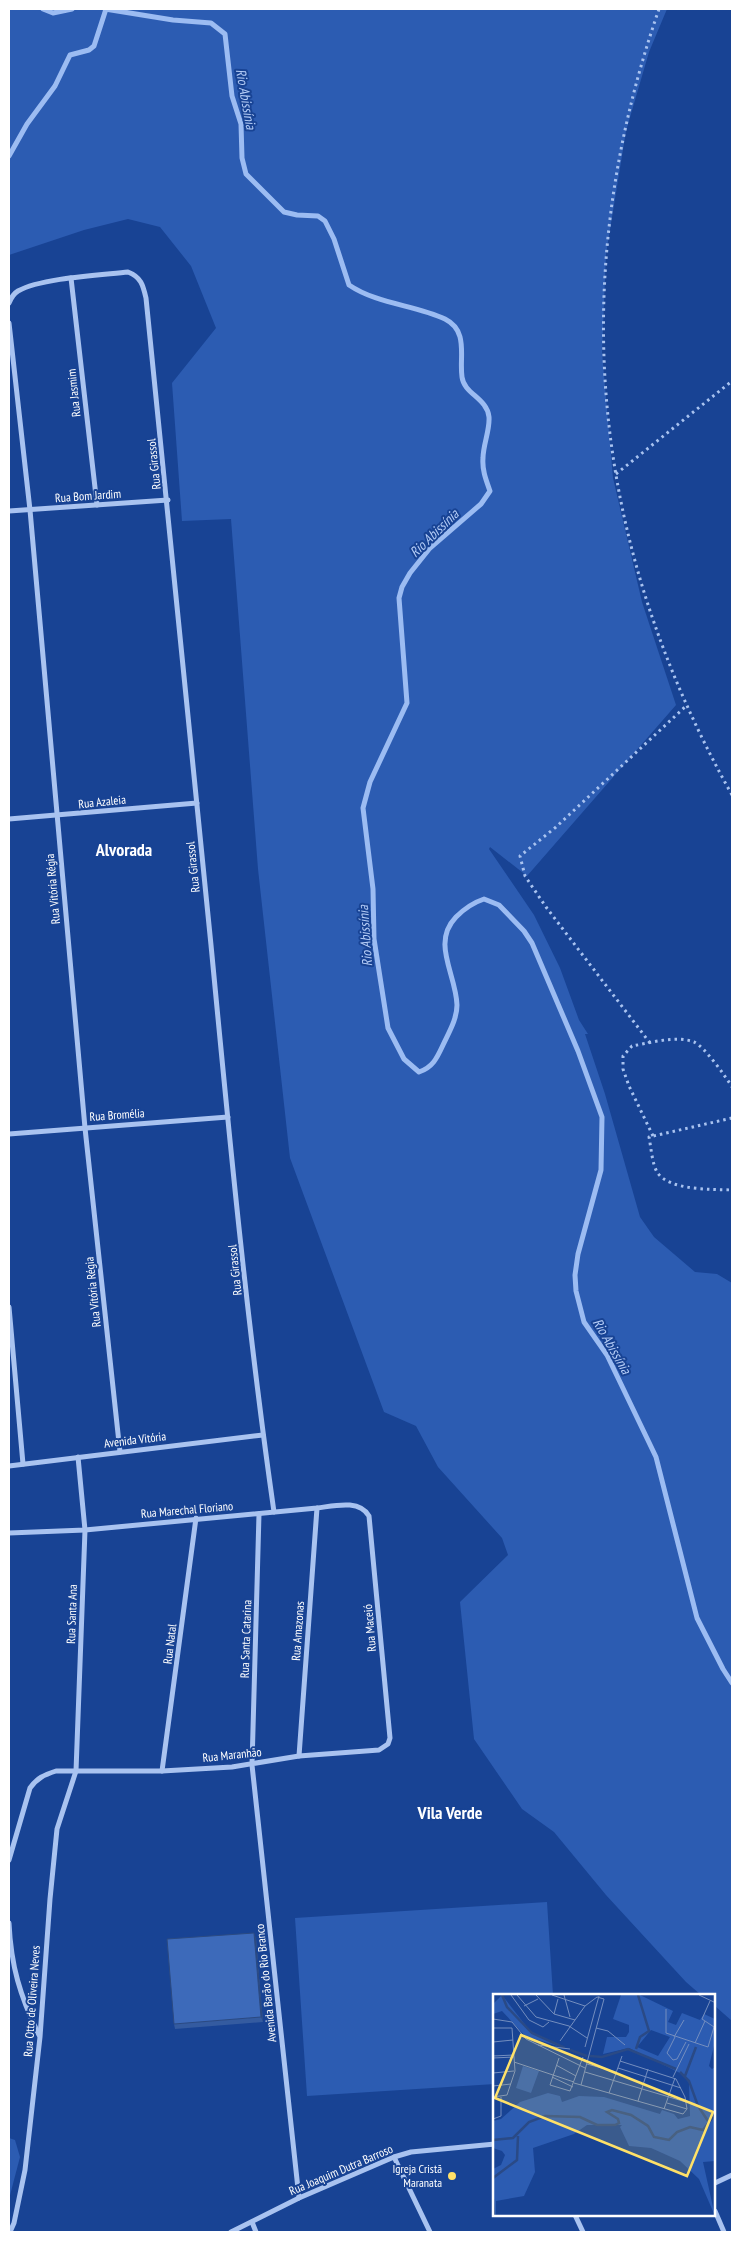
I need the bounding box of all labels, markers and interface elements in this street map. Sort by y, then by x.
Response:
water label: Rio Abissínia [232,67,260,132]
street label: Rua Jasmim [64,368,83,418]
street label: Rua Girassol [143,438,164,490]
street label: Rua Bom Jardim [54,486,122,505]
water label: Rio Abissínia [406,504,463,561]
street label: Rua Azaleia [77,792,127,811]
district label: Alvorada [95,838,152,861]
street label: Rua Girassol [182,841,203,893]
street label: Rua Vitória Régia [42,853,63,925]
water label: Rio Abissínia [354,903,376,967]
street label: Rua Bromélia [89,1105,145,1124]
street label: Rua Girassol [224,1244,245,1296]
street label: Rua Vitória Régia [81,1256,104,1328]
water label: Rio Abissínia [589,1315,636,1378]
street label: Avenida Vitória [103,1428,167,1451]
street label: Rua Marechal Floriano [140,1498,234,1521]
street label: Rua Santa Ana [63,1584,80,1644]
street label: Rua Santa Catarina [237,1599,254,1678]
street label: Rua Amazonas [288,1601,307,1661]
street label: Rua Maceió [360,1604,379,1652]
street label: Rua Natal [160,1623,179,1665]
street label: Rua Maranhão [202,1744,262,1765]
district label: Vila Verde [417,1801,483,1824]
street label: Avenida Barão do Rio Branco [252,1923,279,2043]
street label: Rua Otto de Oliveira Neves [20,1945,43,2057]
inset map [493,1994,716,2216]
street label: Rua Joaquim Dutra Barroso [287,2141,395,2198]
place label: Igreja Cristã Maranata [392,2161,442,2190]
marker: Igreja Cristã Maranata [446,2170,458,2182]

